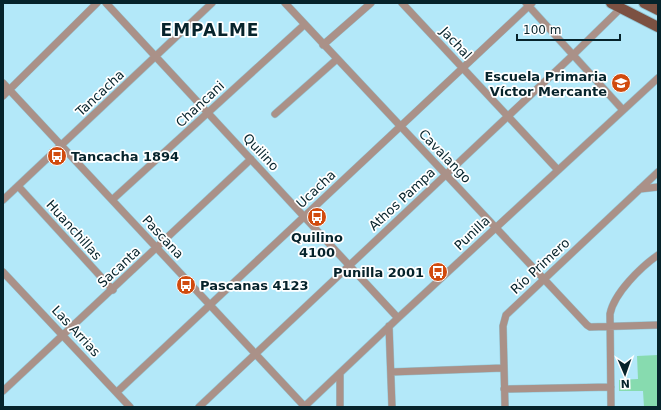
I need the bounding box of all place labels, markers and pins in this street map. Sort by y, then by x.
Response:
place label: Escuela Primaria Víctor Mercante [484,69,607,99]
school or university icon: Escuela Primaria Víctor Mercante [610,72,632,94]
bus stop icon: Tancacha 1894 [46,145,68,167]
place label: Tancacha 1894 [71,149,179,164]
bus stop icon: Quilino 4100 [306,206,328,228]
place label: Quilino 4100 [291,230,343,260]
bus stop icon: Punilla 2001 [427,261,449,283]
place label: Punilla 2001 [333,265,424,280]
bus stop icon: Pascanas 4123 [175,274,197,296]
place label: Pascanas 4123 [200,278,309,293]

